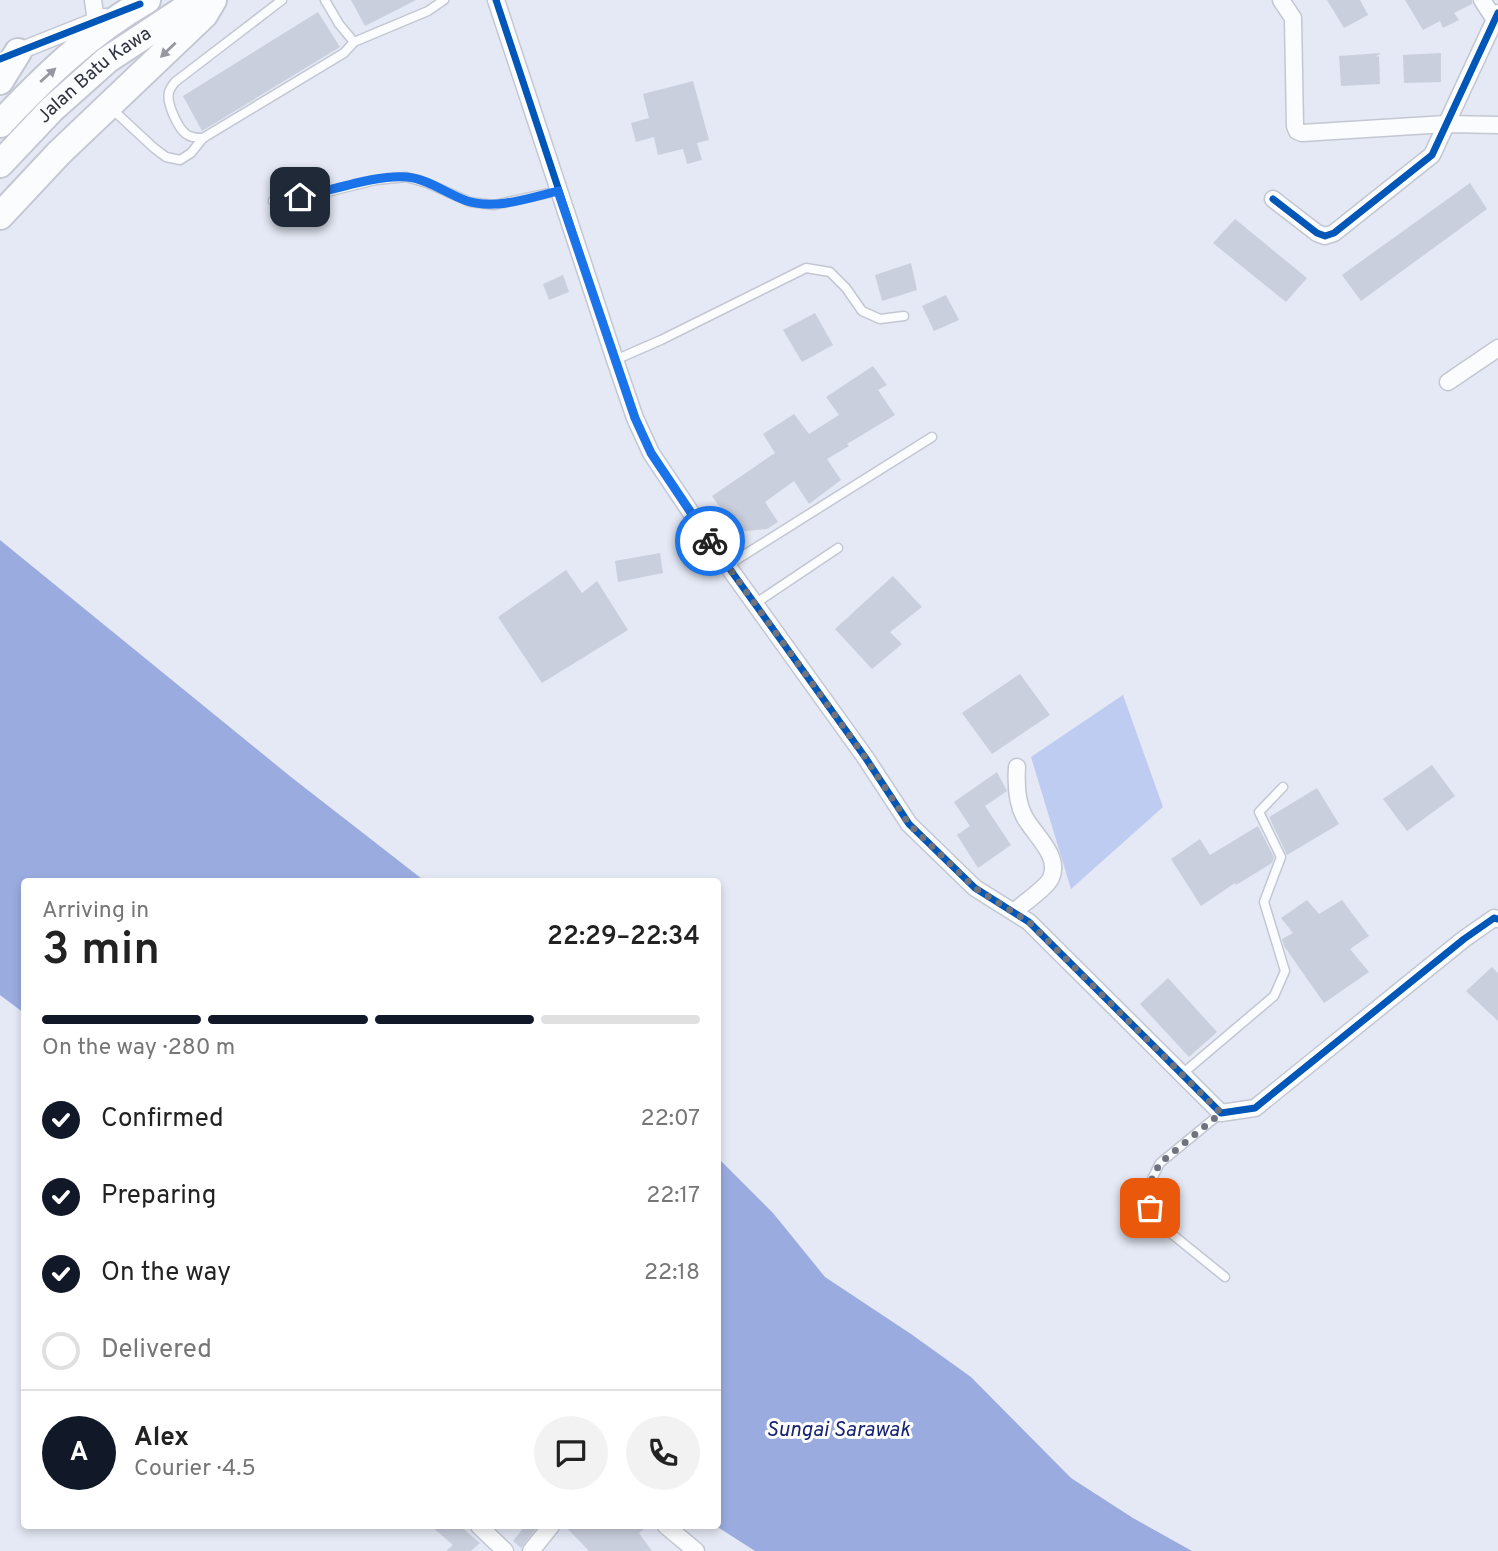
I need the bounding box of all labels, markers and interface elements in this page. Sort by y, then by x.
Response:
street label: Jalan Batu Kawa [32,22,156,129]
one-way arrow [160,42,177,58]
one-way arrow [39,68,56,84]
pin [270,167,330,227]
icon: home [281,178,319,216]
courier [675,506,745,576]
icon: bike [691,522,729,560]
text: Arriving in [42,897,149,926]
text: 22:29–22:34 [547,921,700,954]
text: 3 min [42,922,160,981]
text: On the way · 280 m [42,1034,235,1063]
icon: check [42,1101,80,1139]
text: Confirmed [101,1103,224,1136]
text: 22:07 [641,1105,700,1134]
icon: check [42,1178,80,1216]
pin [1120,1178,1180,1238]
text: Preparing [101,1180,216,1213]
text: 22:17 [646,1182,700,1211]
icon: bag [1131,1189,1169,1227]
icon: check [42,1255,80,1293]
text: On the way [101,1257,231,1290]
text: 22:18 [644,1259,700,1288]
text: Delivered [101,1334,212,1367]
button: chat [534,1416,608,1490]
button: phone [626,1416,700,1490]
water label: Sungai Sarawak [766,1417,910,1444]
text: Alex [134,1422,189,1455]
text: A [70,1437,88,1470]
text: Courier · 4.5 [134,1455,256,1484]

